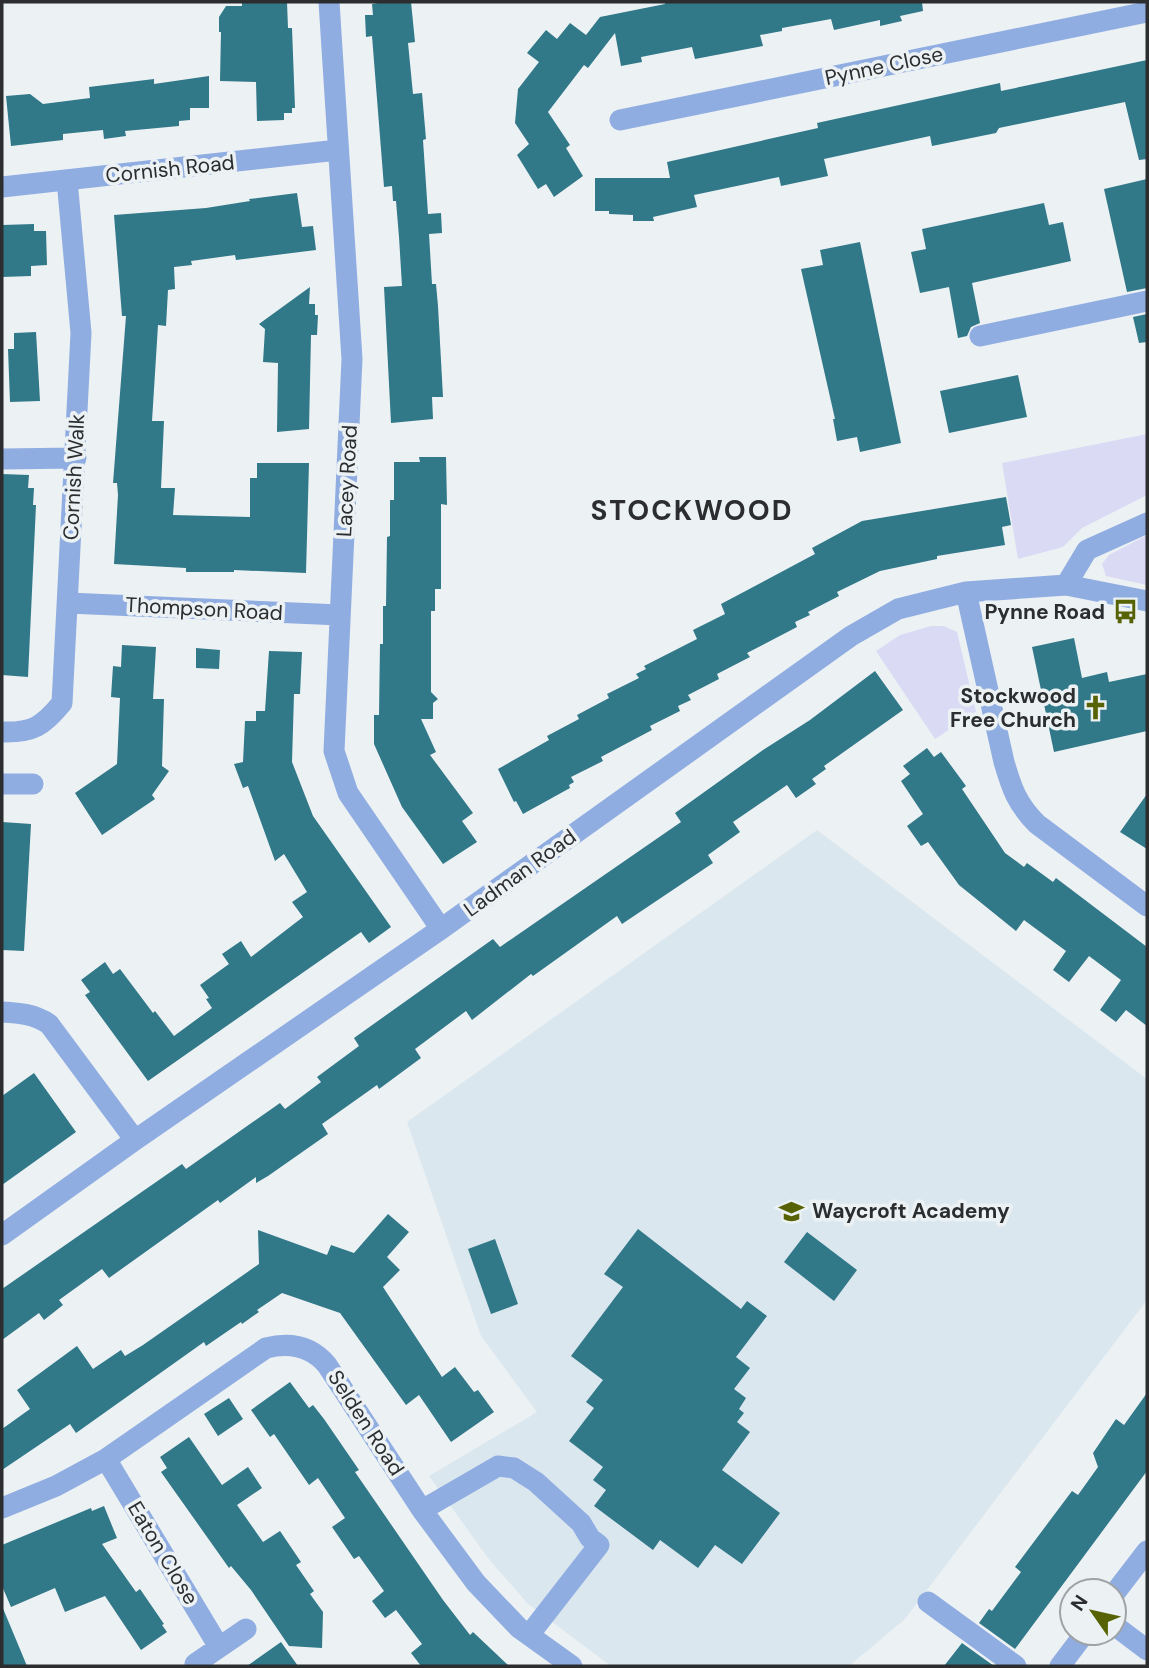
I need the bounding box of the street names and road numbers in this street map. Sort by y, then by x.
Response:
street label: Pynne Close [822,40,946,92]
street label: Cornish Road [104,148,236,190]
street label: Cornish Walk [57,413,91,541]
street label: Lacey Road [330,424,364,538]
street label: Thompson Road [125,591,283,627]
street label: Ladman Road [458,823,582,923]
street label: Selden Road [321,1365,411,1481]
street label: Eaton Close [121,1496,205,1610]

